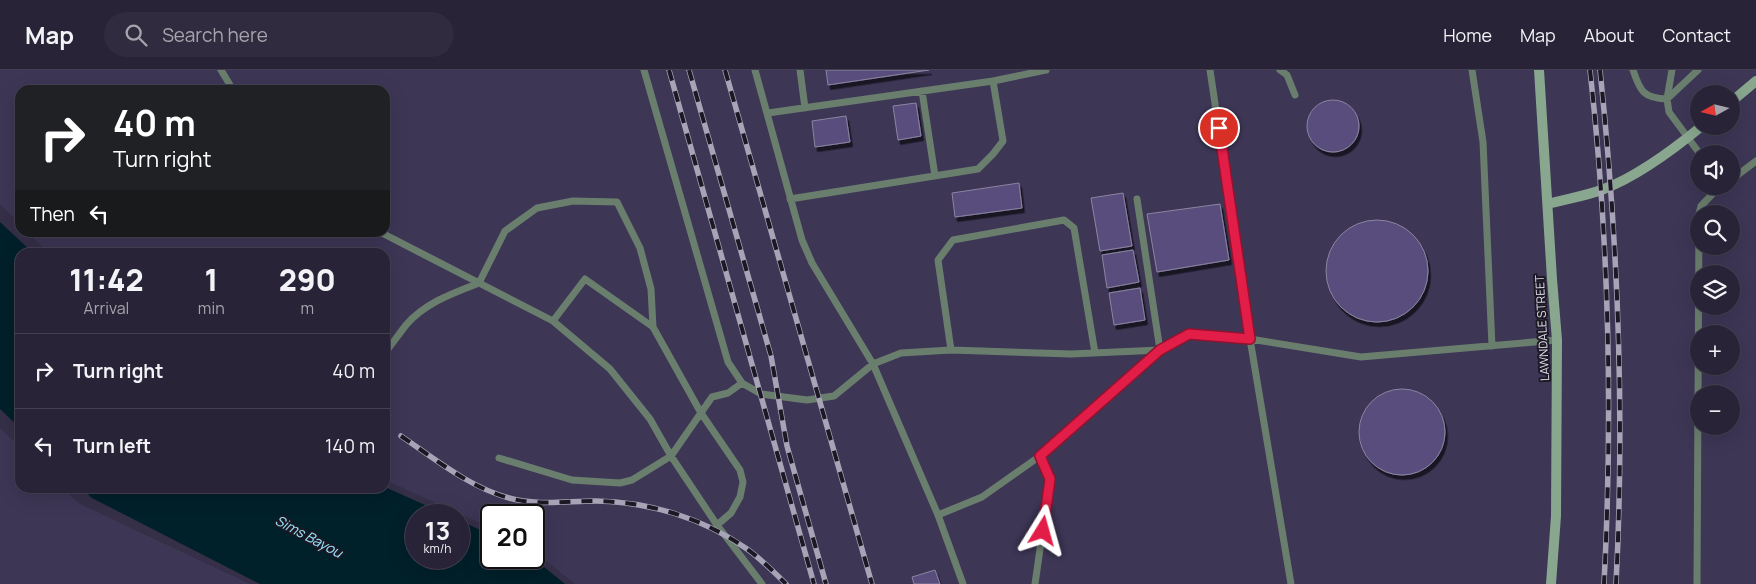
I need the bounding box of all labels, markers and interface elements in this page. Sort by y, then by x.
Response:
search box [104,12,454,57]
text: Map [25,18,74,51]
icon: search [122,21,150,49]
text: Search here [162,22,268,48]
text: Home [1443,23,1492,47]
text: Map [1520,23,1556,47]
text: About [1584,23,1634,47]
text: Contact [1662,23,1731,47]
north arrow [1690,85,1740,135]
map controls [1690,85,1740,435]
text: 40 m [113,99,196,147]
icon: right [30,105,95,170]
pin [1198,107,1240,149]
icon: arrive [1205,114,1233,142]
text: Turn right [113,144,211,174]
button: sound [1690,145,1740,195]
icon: left [85,200,113,228]
text: Then [30,201,75,227]
button: search [1690,205,1740,255]
text: 11:42 [69,259,144,300]
text: 1 [204,259,218,300]
text: 290 [279,259,336,300]
button: layers [1690,265,1740,315]
street label: LAWNDALE STREET [1531,274,1553,381]
text: Arrival [84,297,129,319]
text: min [198,297,225,319]
text: m [301,297,314,319]
button: + [1690,325,1740,375]
icon: right [30,357,58,385]
text: Turn right [73,358,163,384]
text: 40 m [332,358,375,384]
button: − [1690,385,1740,435]
icon: left [30,432,58,460]
text: Turn left [73,433,151,459]
text: 140 m [325,433,375,459]
speed limit sign: 20 [480,504,545,569]
position arrow [1016,504,1068,556]
water label: Sims Bayou [272,510,347,562]
text: 13 [425,513,450,548]
text: km/h [424,540,451,557]

